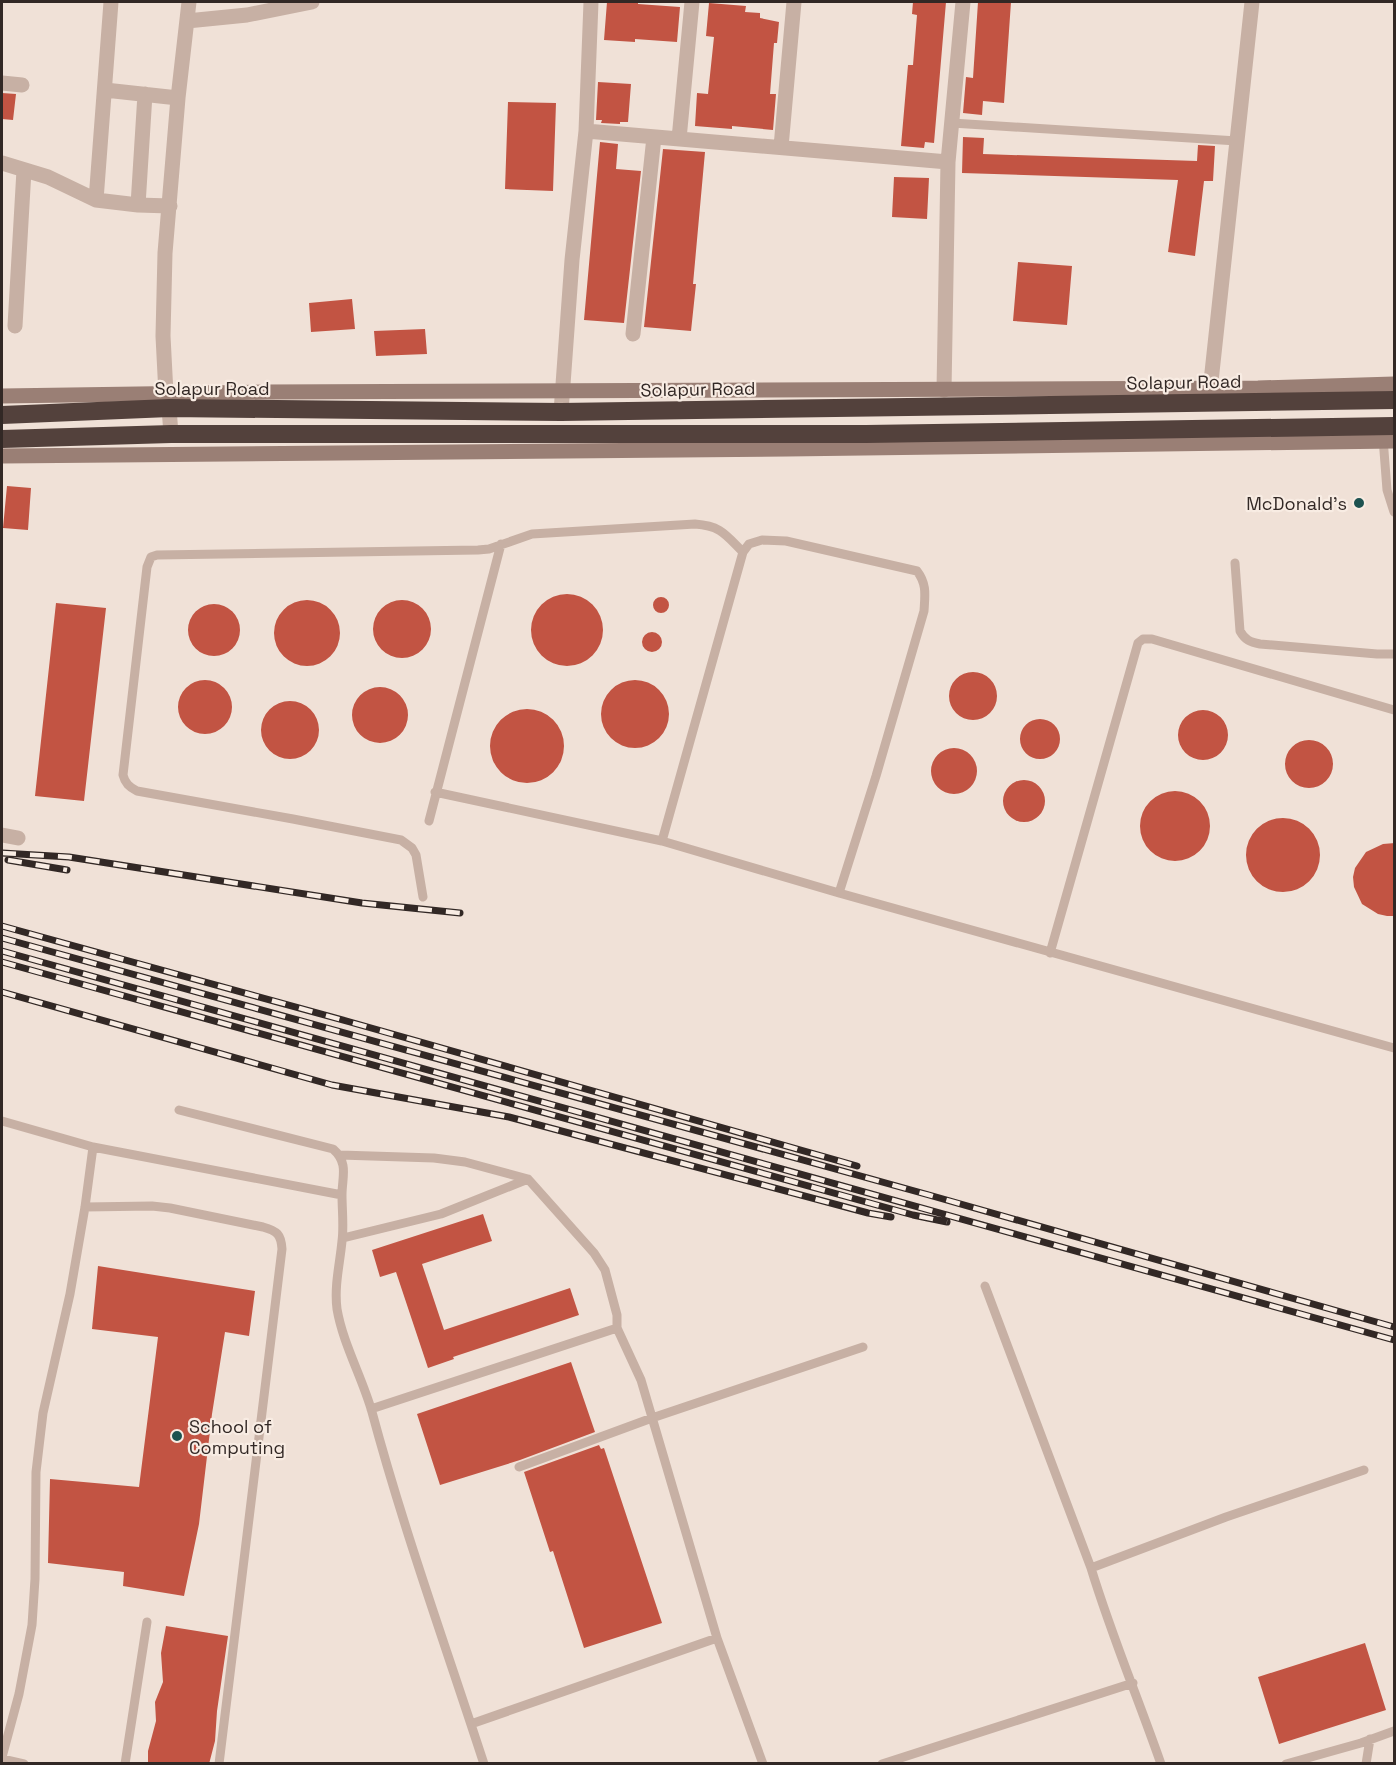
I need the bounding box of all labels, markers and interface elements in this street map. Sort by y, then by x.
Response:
street label: Solapur Road [1126,369,1242,395]
street label: Solapur Road [640,376,756,402]
street label: Solapur Road [154,377,270,400]
place label: McDonald's [1246,492,1347,515]
marker: McDonald's [1352,496,1366,510]
place label: School of Computing [189,1415,285,1459]
marker: School of Computing [170,1429,184,1443]

